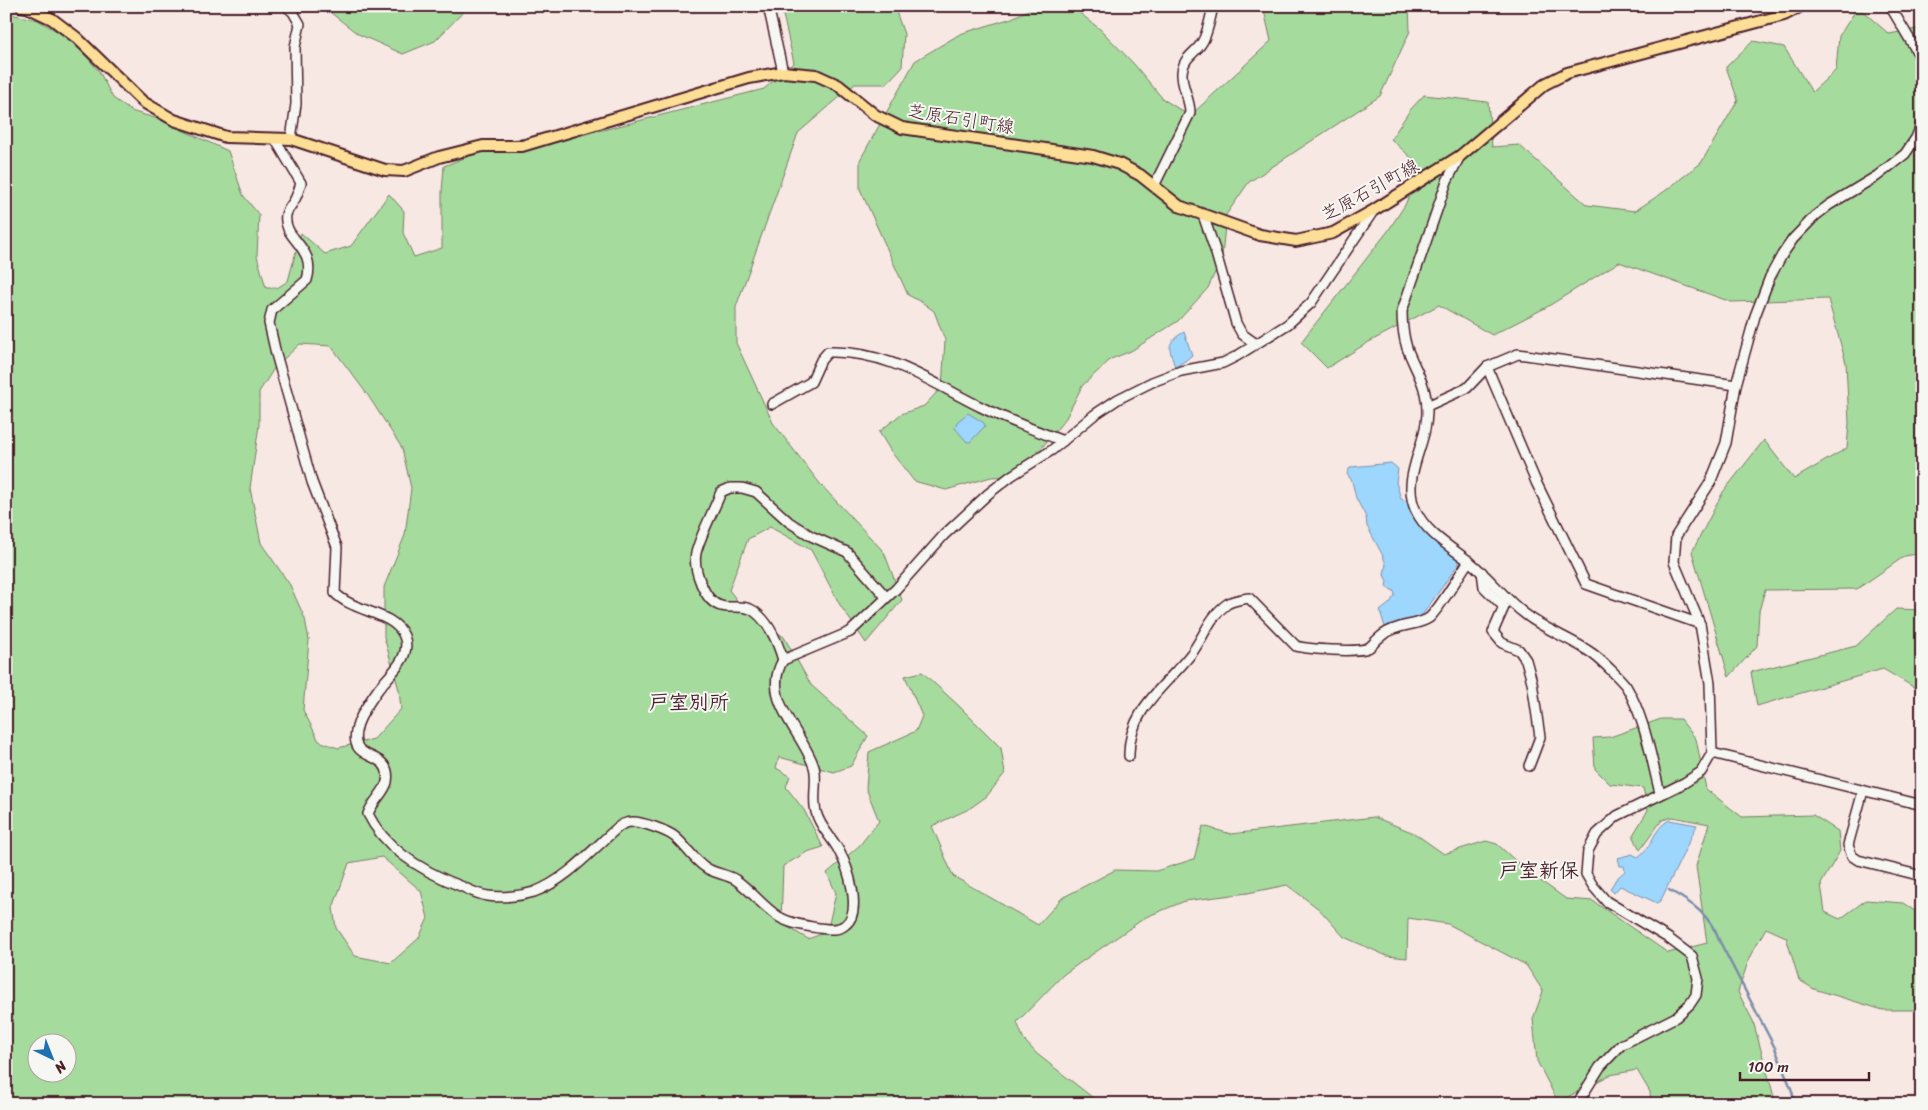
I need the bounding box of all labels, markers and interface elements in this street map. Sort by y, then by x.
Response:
street label: 芝原石引町線 [905,95,1017,143]
street label: 芝原石引町線 [1315,150,1425,230]
district label: 戸室別所 [649,685,729,720]
district label: 戸室新保 [1499,853,1579,888]
north arrow [28,1032,78,1082]
scale bar [1740,1050,1869,1082]
text: N [48,1054,73,1080]
text: 100 m [1748,1054,1789,1080]

